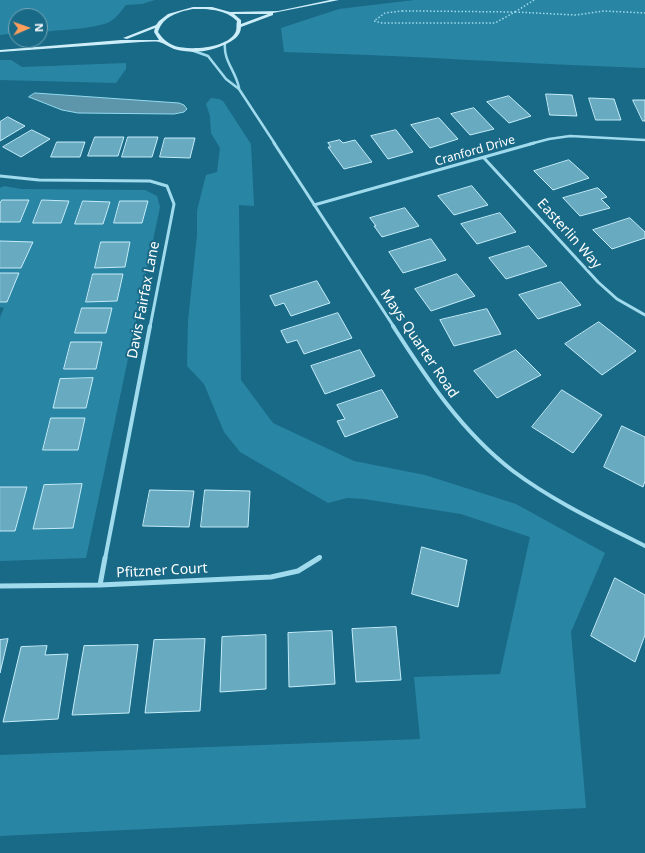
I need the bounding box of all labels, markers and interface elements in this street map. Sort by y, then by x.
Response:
north arrow [8,8,48,48]
text: N [32,23,47,32]
street label: Cranford Drive [433,133,517,169]
street label: Easterlin Way [533,196,605,272]
street label: Davis Fairfax Lane [124,240,164,360]
street label: Mays Quarter Road [376,287,462,401]
street label: Pfitzner Court [116,560,208,582]

